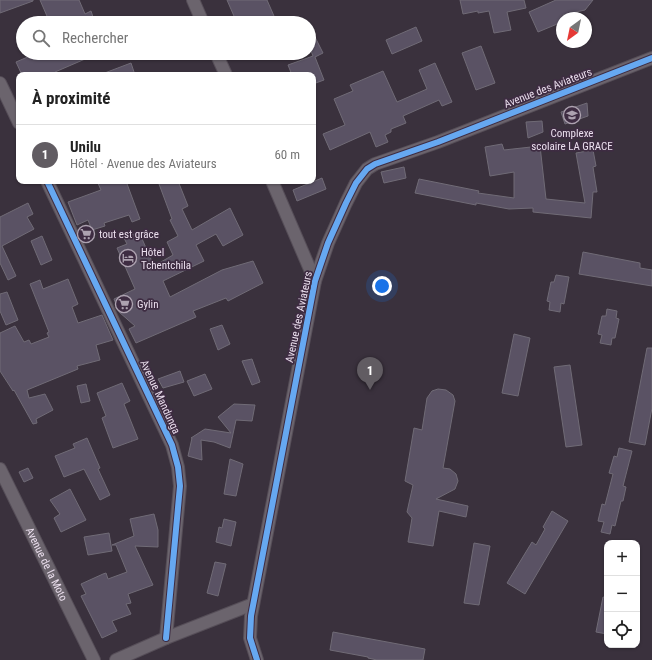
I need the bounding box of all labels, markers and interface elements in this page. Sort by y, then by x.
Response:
north arrow [556,12,592,48]
search box [16,16,316,60]
icon: search [30,27,52,49]
text: Rechercher [62,29,128,47]
street label: Avenue des Aviateurs [502,65,594,111]
text: À proximité [32,88,110,108]
school or university icon: Complexe scolaire LA GRACE [562,105,582,125]
place label: Complexe scolaire LA GRACE [531,127,613,153]
text: Unilu [70,138,101,156]
text: 1 [42,147,48,162]
text: 60 m [274,147,300,162]
text: Hôtel · Avenue des Aviateurs [70,156,217,171]
supermarket icon: tout est grâce [76,224,96,244]
place label: tout est grâce [99,228,159,241]
place label: Hôtel Tchentchila [141,246,191,272]
hotel icon: Hôtel Tchentchila [118,248,138,268]
street label: Avenue des Aviateurs [283,270,315,364]
your location [372,276,392,296]
supermarket icon: Gylin [114,294,134,314]
place label: Gylin [137,298,158,311]
pin: 1 [357,357,383,390]
street label: Avenue Mandunga [137,358,183,436]
street label: Avenue de la Moto [23,525,71,603]
map controls [604,540,640,648]
button: + [604,540,640,576]
button: − [604,576,640,612]
button: locate [604,612,640,648]

